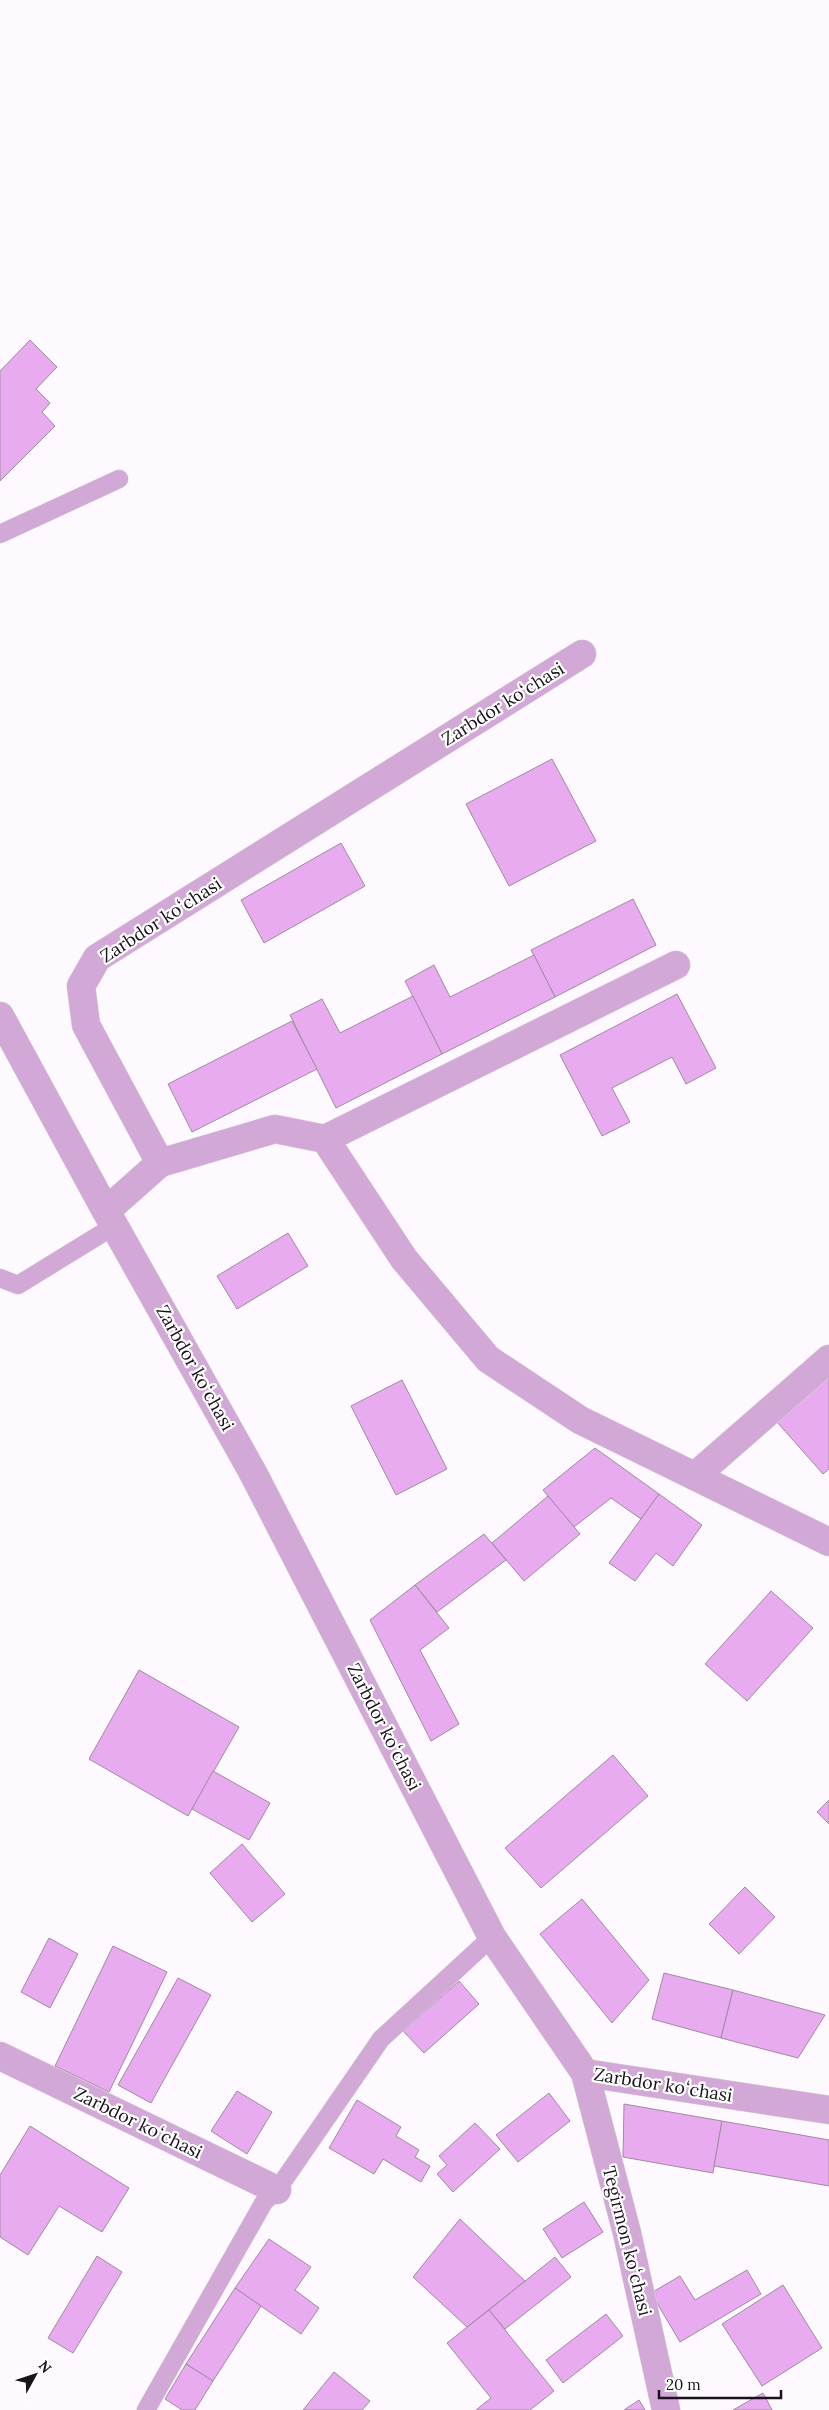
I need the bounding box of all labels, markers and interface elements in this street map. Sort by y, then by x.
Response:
street label: Zarbdor koʻchasi [437,657,568,750]
street label: Zarbdor koʻchasi [96,872,226,967]
street label: Zarbdor koʻchasi [151,1301,239,1435]
street label: Zarbdor koʻchasi [342,1659,426,1794]
street label: Zarbdor koʻchasi [592,2062,734,2107]
street label: Zarbdor koʻchasi [70,2082,206,2164]
street label: Tegirmon koʻchasi [598,2164,657,2318]
north arrow [10,2350,60,2400]
text: N [35,2357,55,2377]
scale bar [659,2368,782,2400]
text: 20 m [666,2375,701,2394]

